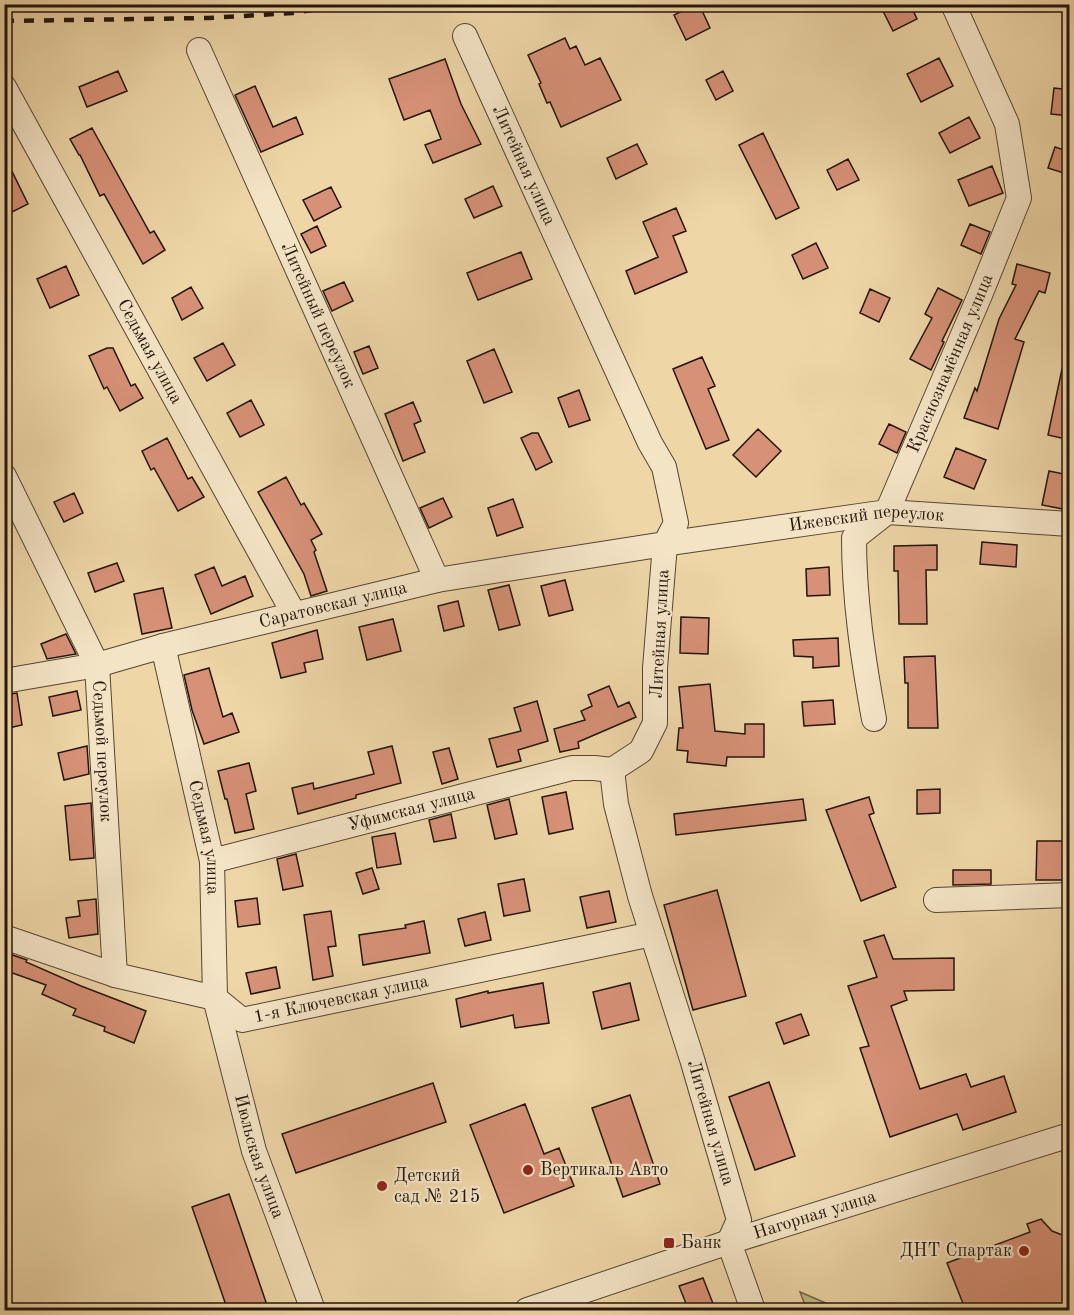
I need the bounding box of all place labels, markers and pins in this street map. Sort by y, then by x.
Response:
place label: Вертикаль Авто [540,1161,669,1179]
marker: Вертикаль Авто [521,1163,535,1177]
place label: Детский сад № 215 [394,1167,480,1206]
marker: Детский сад № 215 [375,1179,389,1193]
place label: Банк [681,1234,722,1252]
marker: Банк [662,1236,676,1250]
place label: ДНТ Спартак [900,1242,1012,1260]
marker: ДНТ Спартак [1017,1244,1031,1258]

